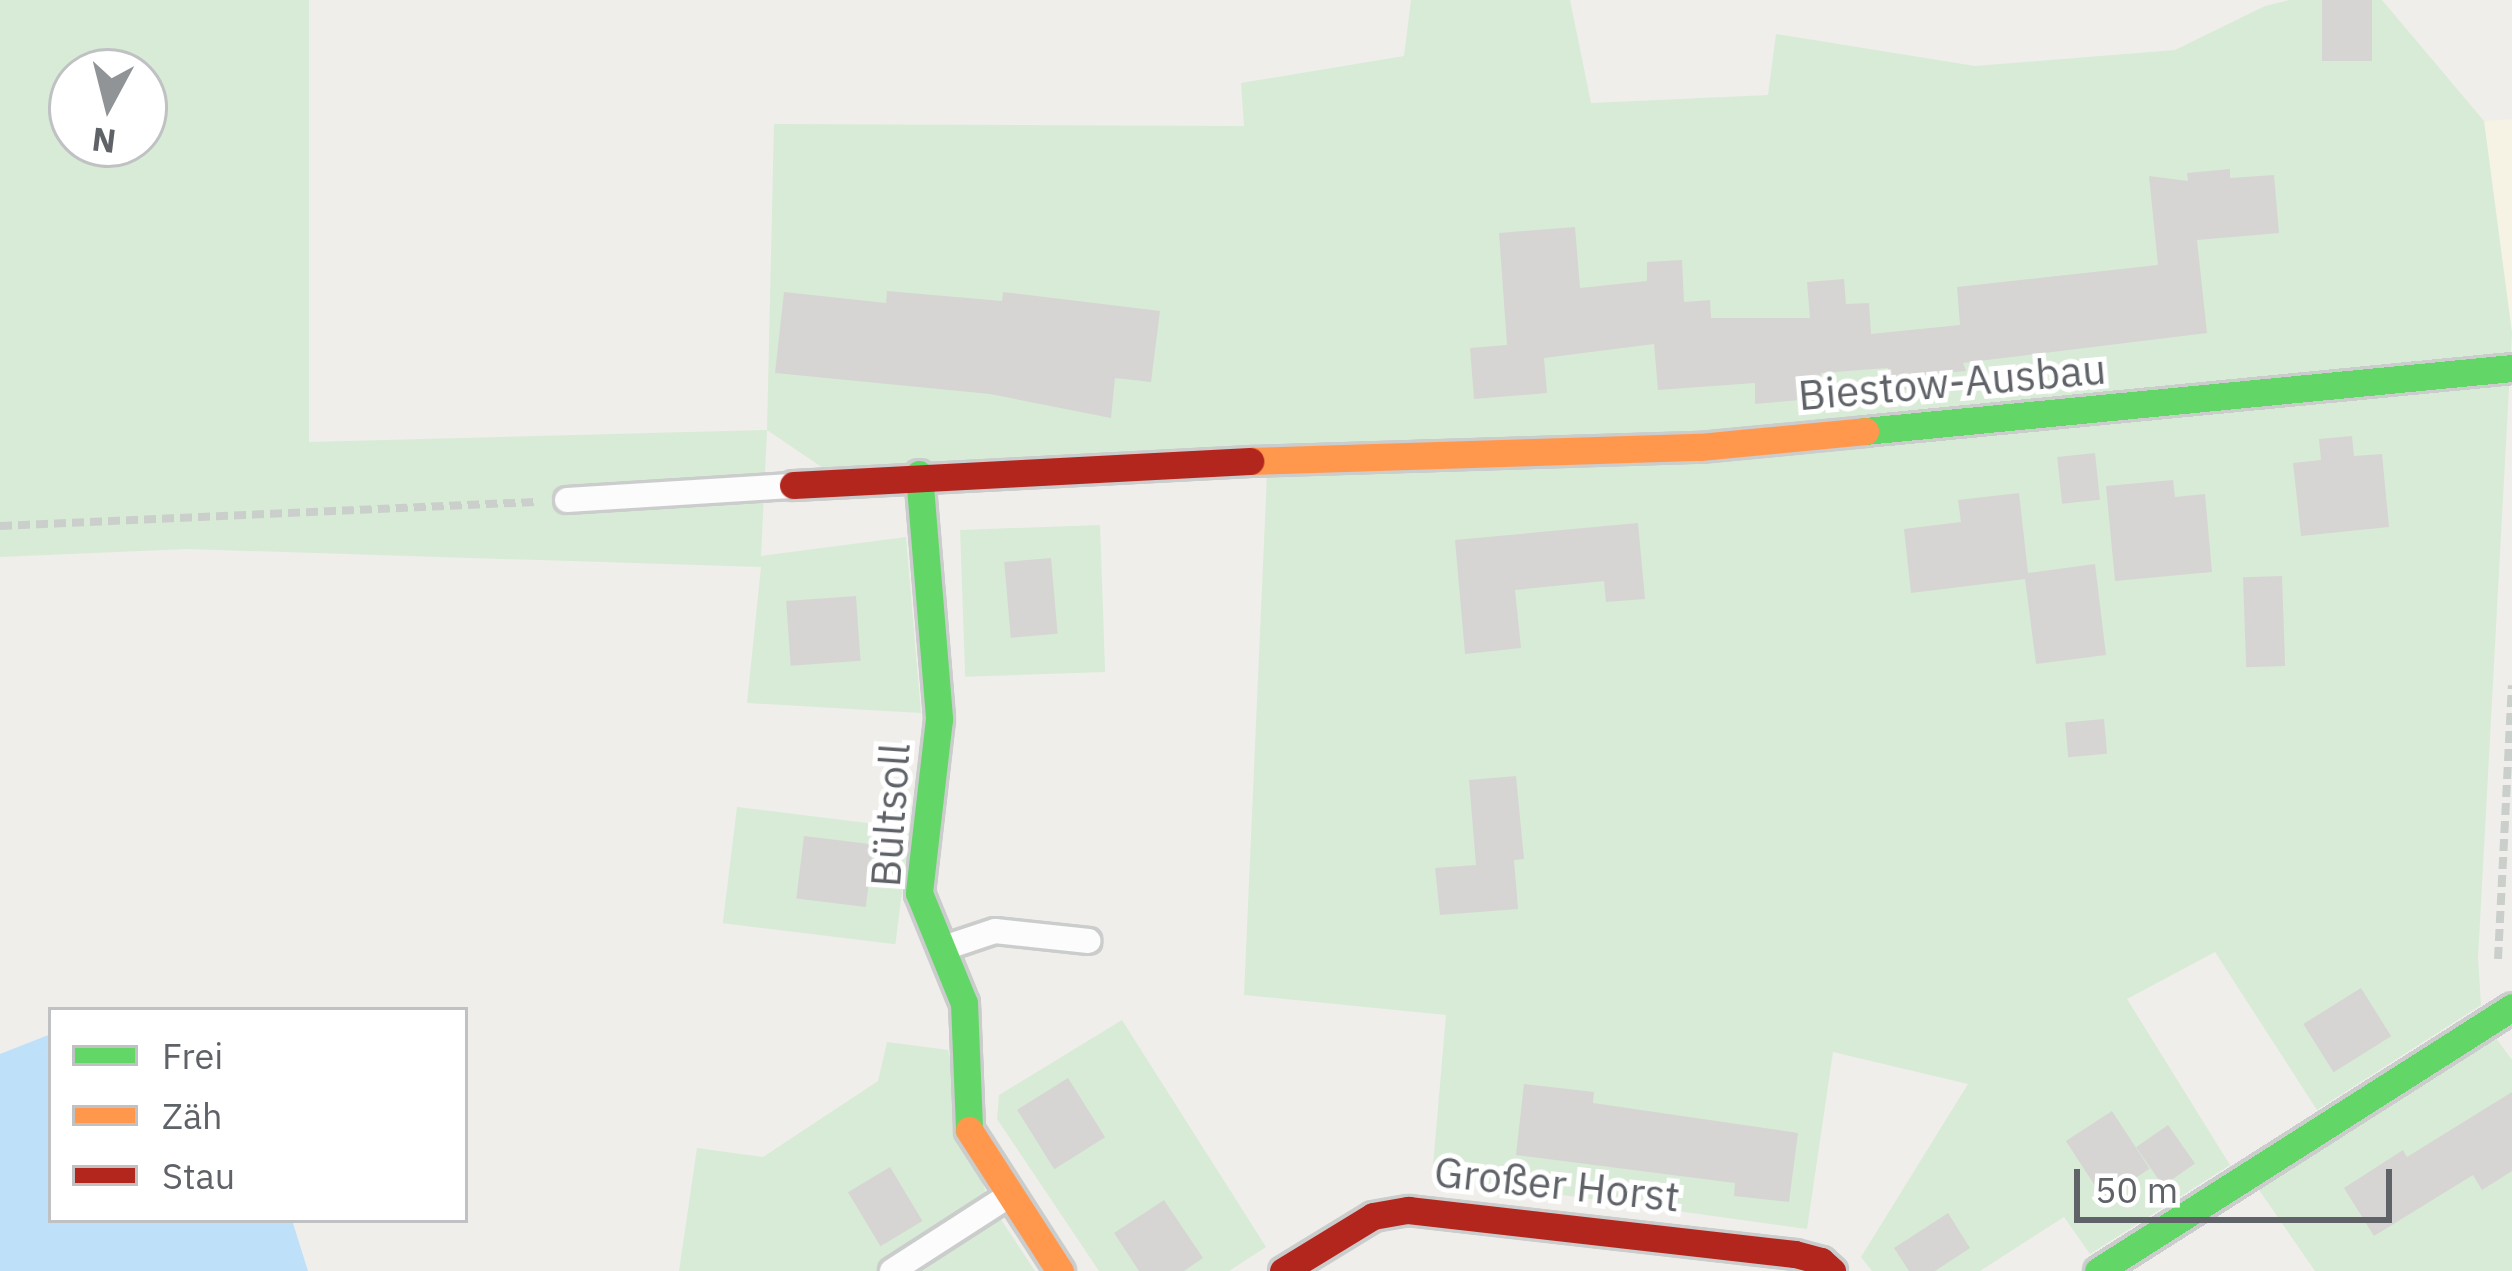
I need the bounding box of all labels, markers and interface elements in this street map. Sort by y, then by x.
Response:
north arrow [48,48,168,168]
text: N [89,118,118,164]
street label: Biestow-Ausbau [1796,343,2108,421]
street label: Bültsoll [860,741,920,889]
legend [48,1007,468,1223]
text: Frei [162,1032,223,1079]
text: Zäh [162,1092,223,1139]
scale bar [2080,1145,2398,1219]
street label: Großer Horst [1432,1146,1682,1222]
text: Stau [162,1152,235,1199]
text: 50 m [2095,1166,2178,1213]

